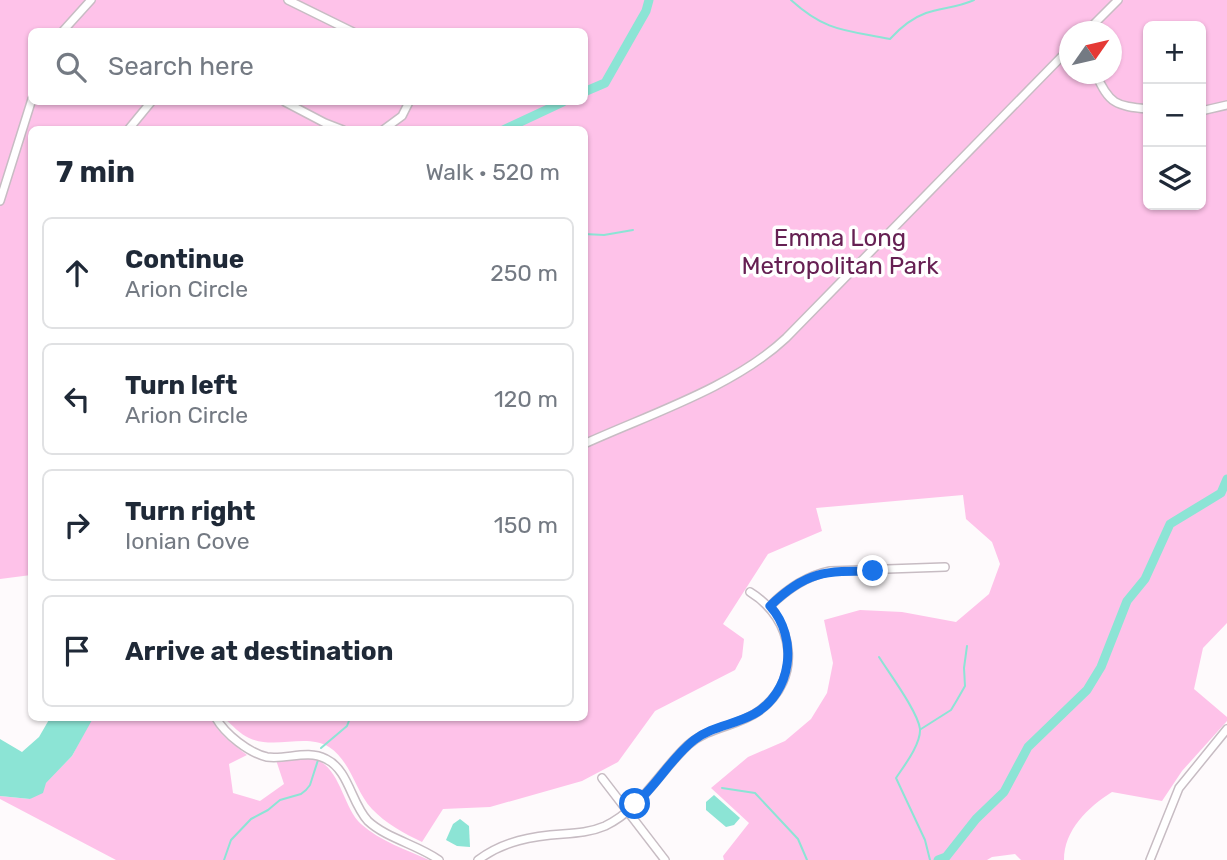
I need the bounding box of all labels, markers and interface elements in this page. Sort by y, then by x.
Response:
north arrow [1059,21,1122,84]
map controls [1143,21,1206,210]
button: + [1143,21,1206,84]
search box [28,28,588,105]
icon: search [52,48,90,86]
text: Search here [108,51,254,82]
button: − [1143,84,1206,147]
button: layers [1143,147,1206,210]
text: 7 min [56,154,135,190]
text: Walk · 520 m [425,158,560,186]
park label: Emma Long Metropolitan Park [741,224,939,280]
text: Continue [125,244,244,275]
icon: ahead [58,254,96,292]
text: 250 m [490,259,558,287]
text: Arion Circle [125,275,248,303]
text: Turn left [125,370,237,401]
icon: left [58,380,96,418]
text: 120 m [494,385,558,413]
text: Arion Circle [125,401,248,429]
text: Turn right [125,496,255,527]
icon: right [58,506,96,544]
text: 150 m [494,511,558,539]
text: Ionian Cove [125,527,250,555]
route end [857,555,888,586]
icon: arrive [58,632,96,670]
text: Arrive at destination [125,636,393,667]
route start [619,788,650,819]

